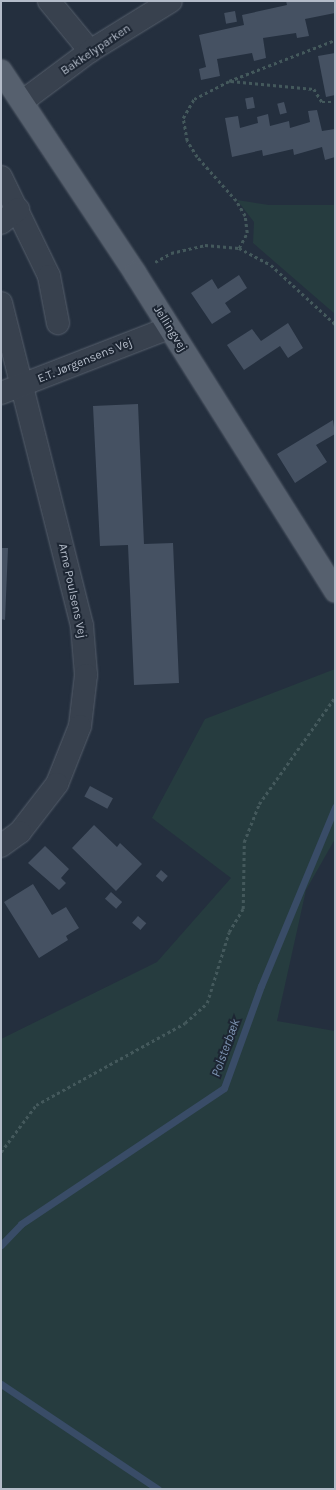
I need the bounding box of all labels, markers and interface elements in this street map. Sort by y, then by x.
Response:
street label: Bakkelyparken [58,21,134,79]
street label: Jellingvej [150,303,190,355]
street label: E.T. Jørgensens Vej [36,335,134,387]
street label: Arne Poulsens Vej [55,542,89,640]
water label: Polsterbæk [208,1017,244,1079]

